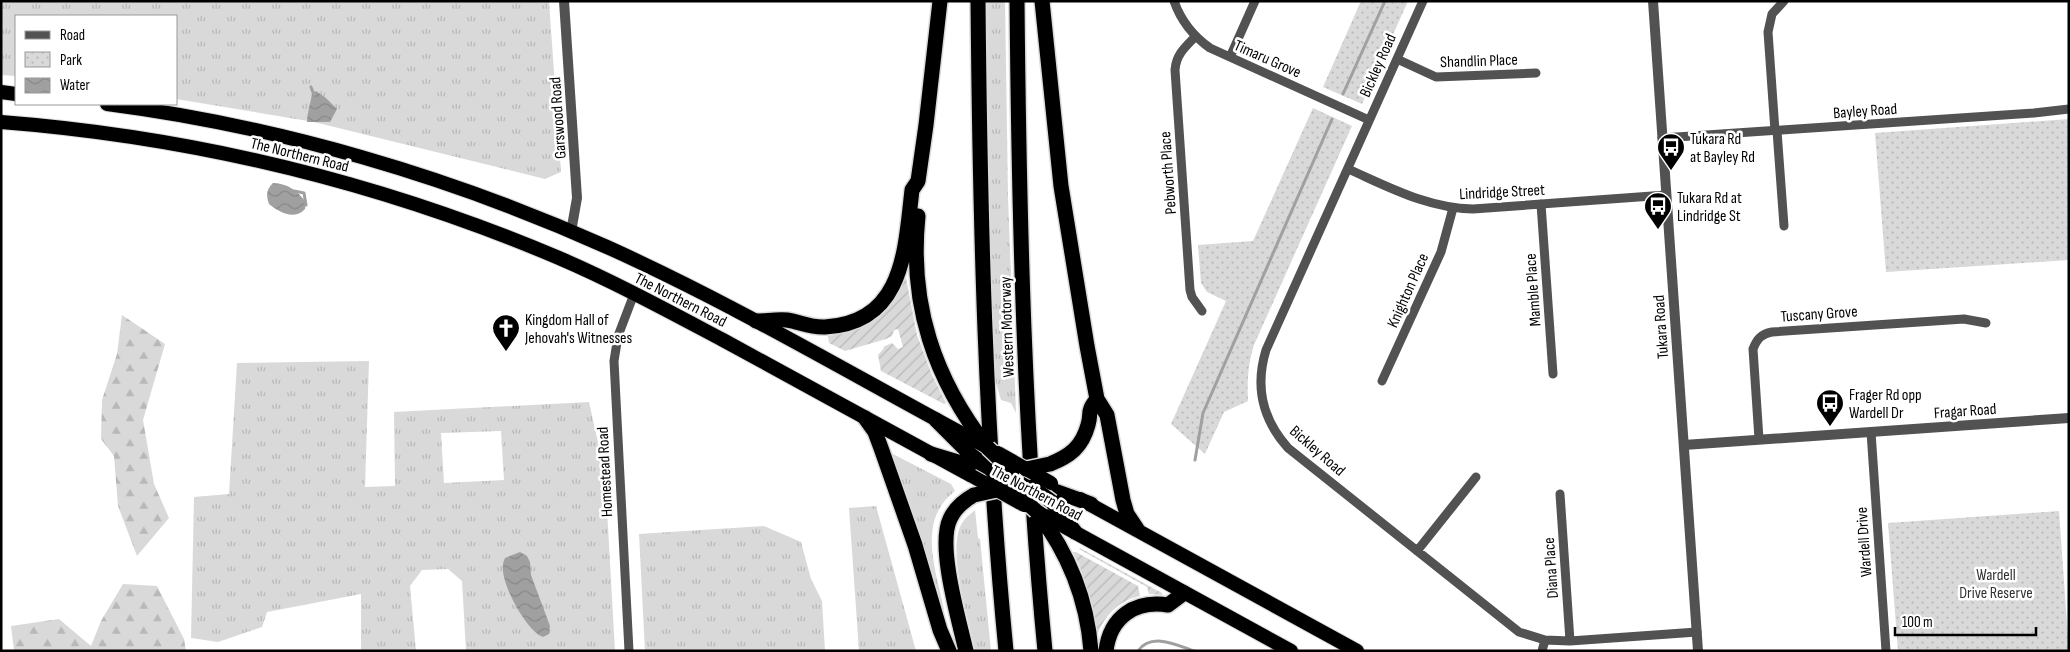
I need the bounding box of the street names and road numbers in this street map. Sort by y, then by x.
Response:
street label: Bickley Road [1356,31,1401,100]
street label: Timaru Grove [1231,36,1304,83]
street label: Shandlin Place [1440,51,1518,72]
street label: Garswood Road [546,76,571,160]
street label: Bayley Road [1832,100,1898,123]
street label: Pebworth Place [1156,131,1181,215]
street label: The Northern Road [249,134,351,177]
street label: Lindridge Street [1459,181,1545,204]
street label: Knighton Place [1383,250,1433,331]
street label: Mamble Place [1521,253,1546,327]
street label: The Northern Road [631,269,729,332]
street label: Western Motorway [996,276,1019,378]
street label: Tukara Road [1650,294,1673,359]
street label: Tuscany Grove [1780,302,1858,327]
street label: Fragar Road [1933,400,1997,423]
street label: Bickley Road [1285,422,1349,480]
street label: Homestead Road [594,426,617,518]
street label: The Northern Road [987,461,1085,525]
street label: Wardell Drive [1853,506,1876,577]
street label: Diana Place [1540,537,1563,599]

